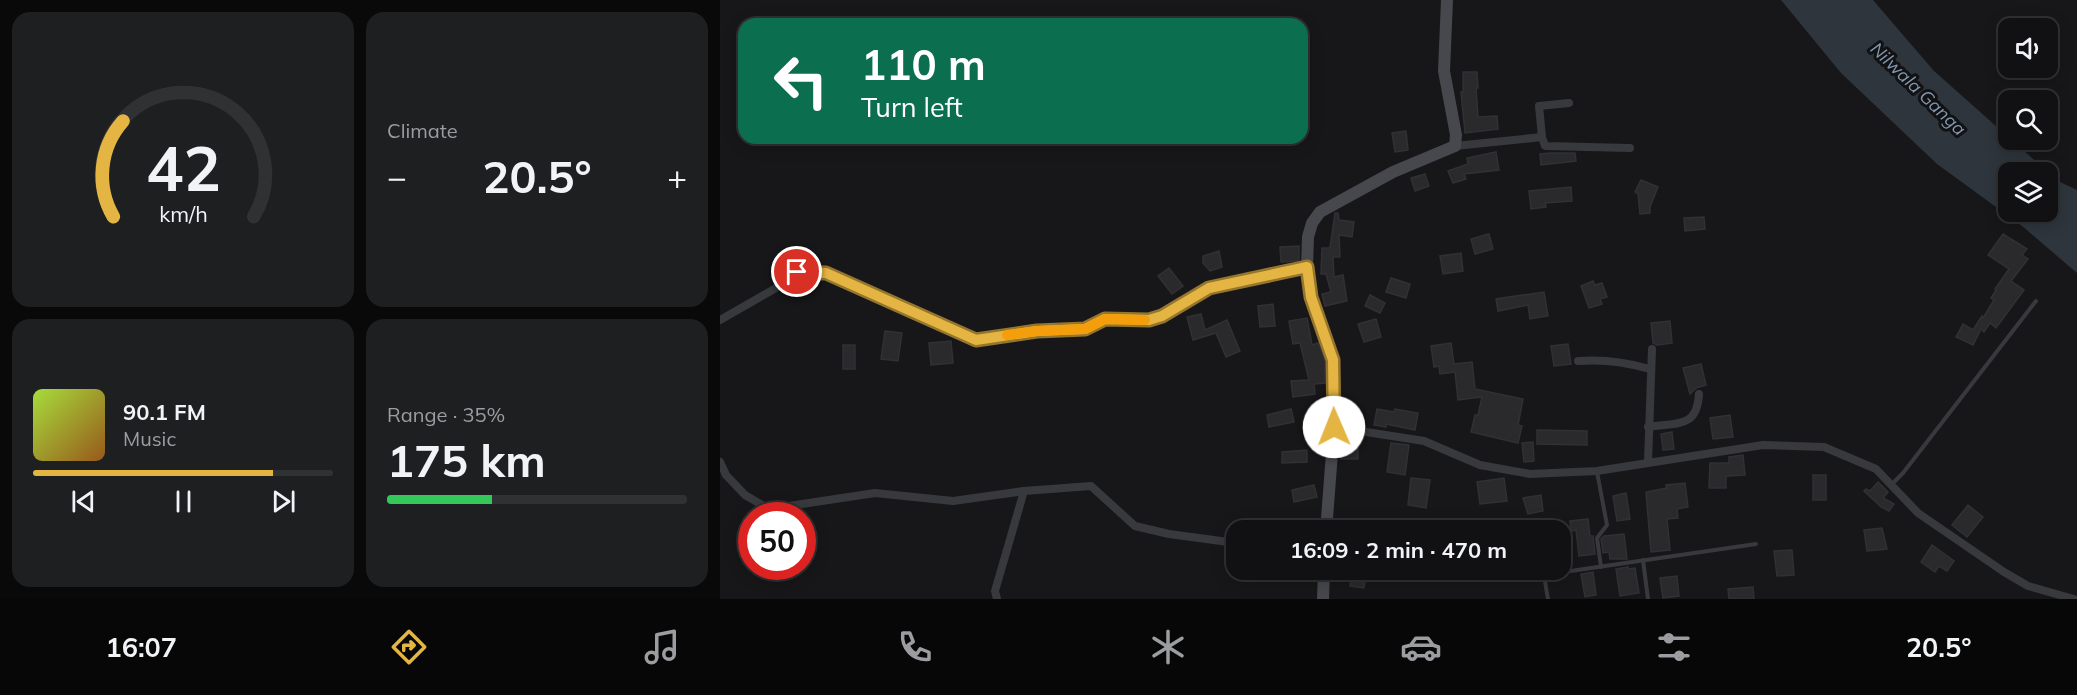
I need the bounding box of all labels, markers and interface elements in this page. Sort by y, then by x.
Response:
map controls [1998,18,2058,222]
button: sound [1998,18,2058,78]
water label: Nilwala Ganga [1866,37,1971,140]
text: 110 m [861,38,986,91]
icon: left [762,42,840,120]
text: Turn left [861,90,963,124]
button: search [1998,90,2058,150]
text: Climate [387,118,458,143]
text: 42 [146,128,220,207]
text: 20.5° [482,148,592,204]
text: − [387,156,407,197]
text: + [667,156,687,197]
button: layers [1998,162,2058,222]
text: km/h [159,200,207,227]
pin [771,246,822,297]
icon: arrive [780,255,813,288]
position arrow [1302,395,1366,459]
text: 90.1 FM [123,398,206,426]
text: Range · 35% [387,402,505,427]
text: Music [123,426,176,451]
text: 175 km [387,432,546,488]
icon: previous [67,485,100,518]
icon: pause [167,485,200,518]
icon: next [267,485,300,518]
speed limit sign: 50 [738,502,816,580]
text: 16:09 · 2 min · 470 m [1290,536,1507,564]
icon: directions [388,626,430,668]
icon: music [641,626,683,668]
icon: phone [894,626,936,668]
icon: climate [1147,626,1189,668]
icon: car [1400,626,1442,668]
icon: filters [1653,626,1695,668]
text: 16:07 [105,630,177,664]
text: 20.5° [1906,630,1971,664]

